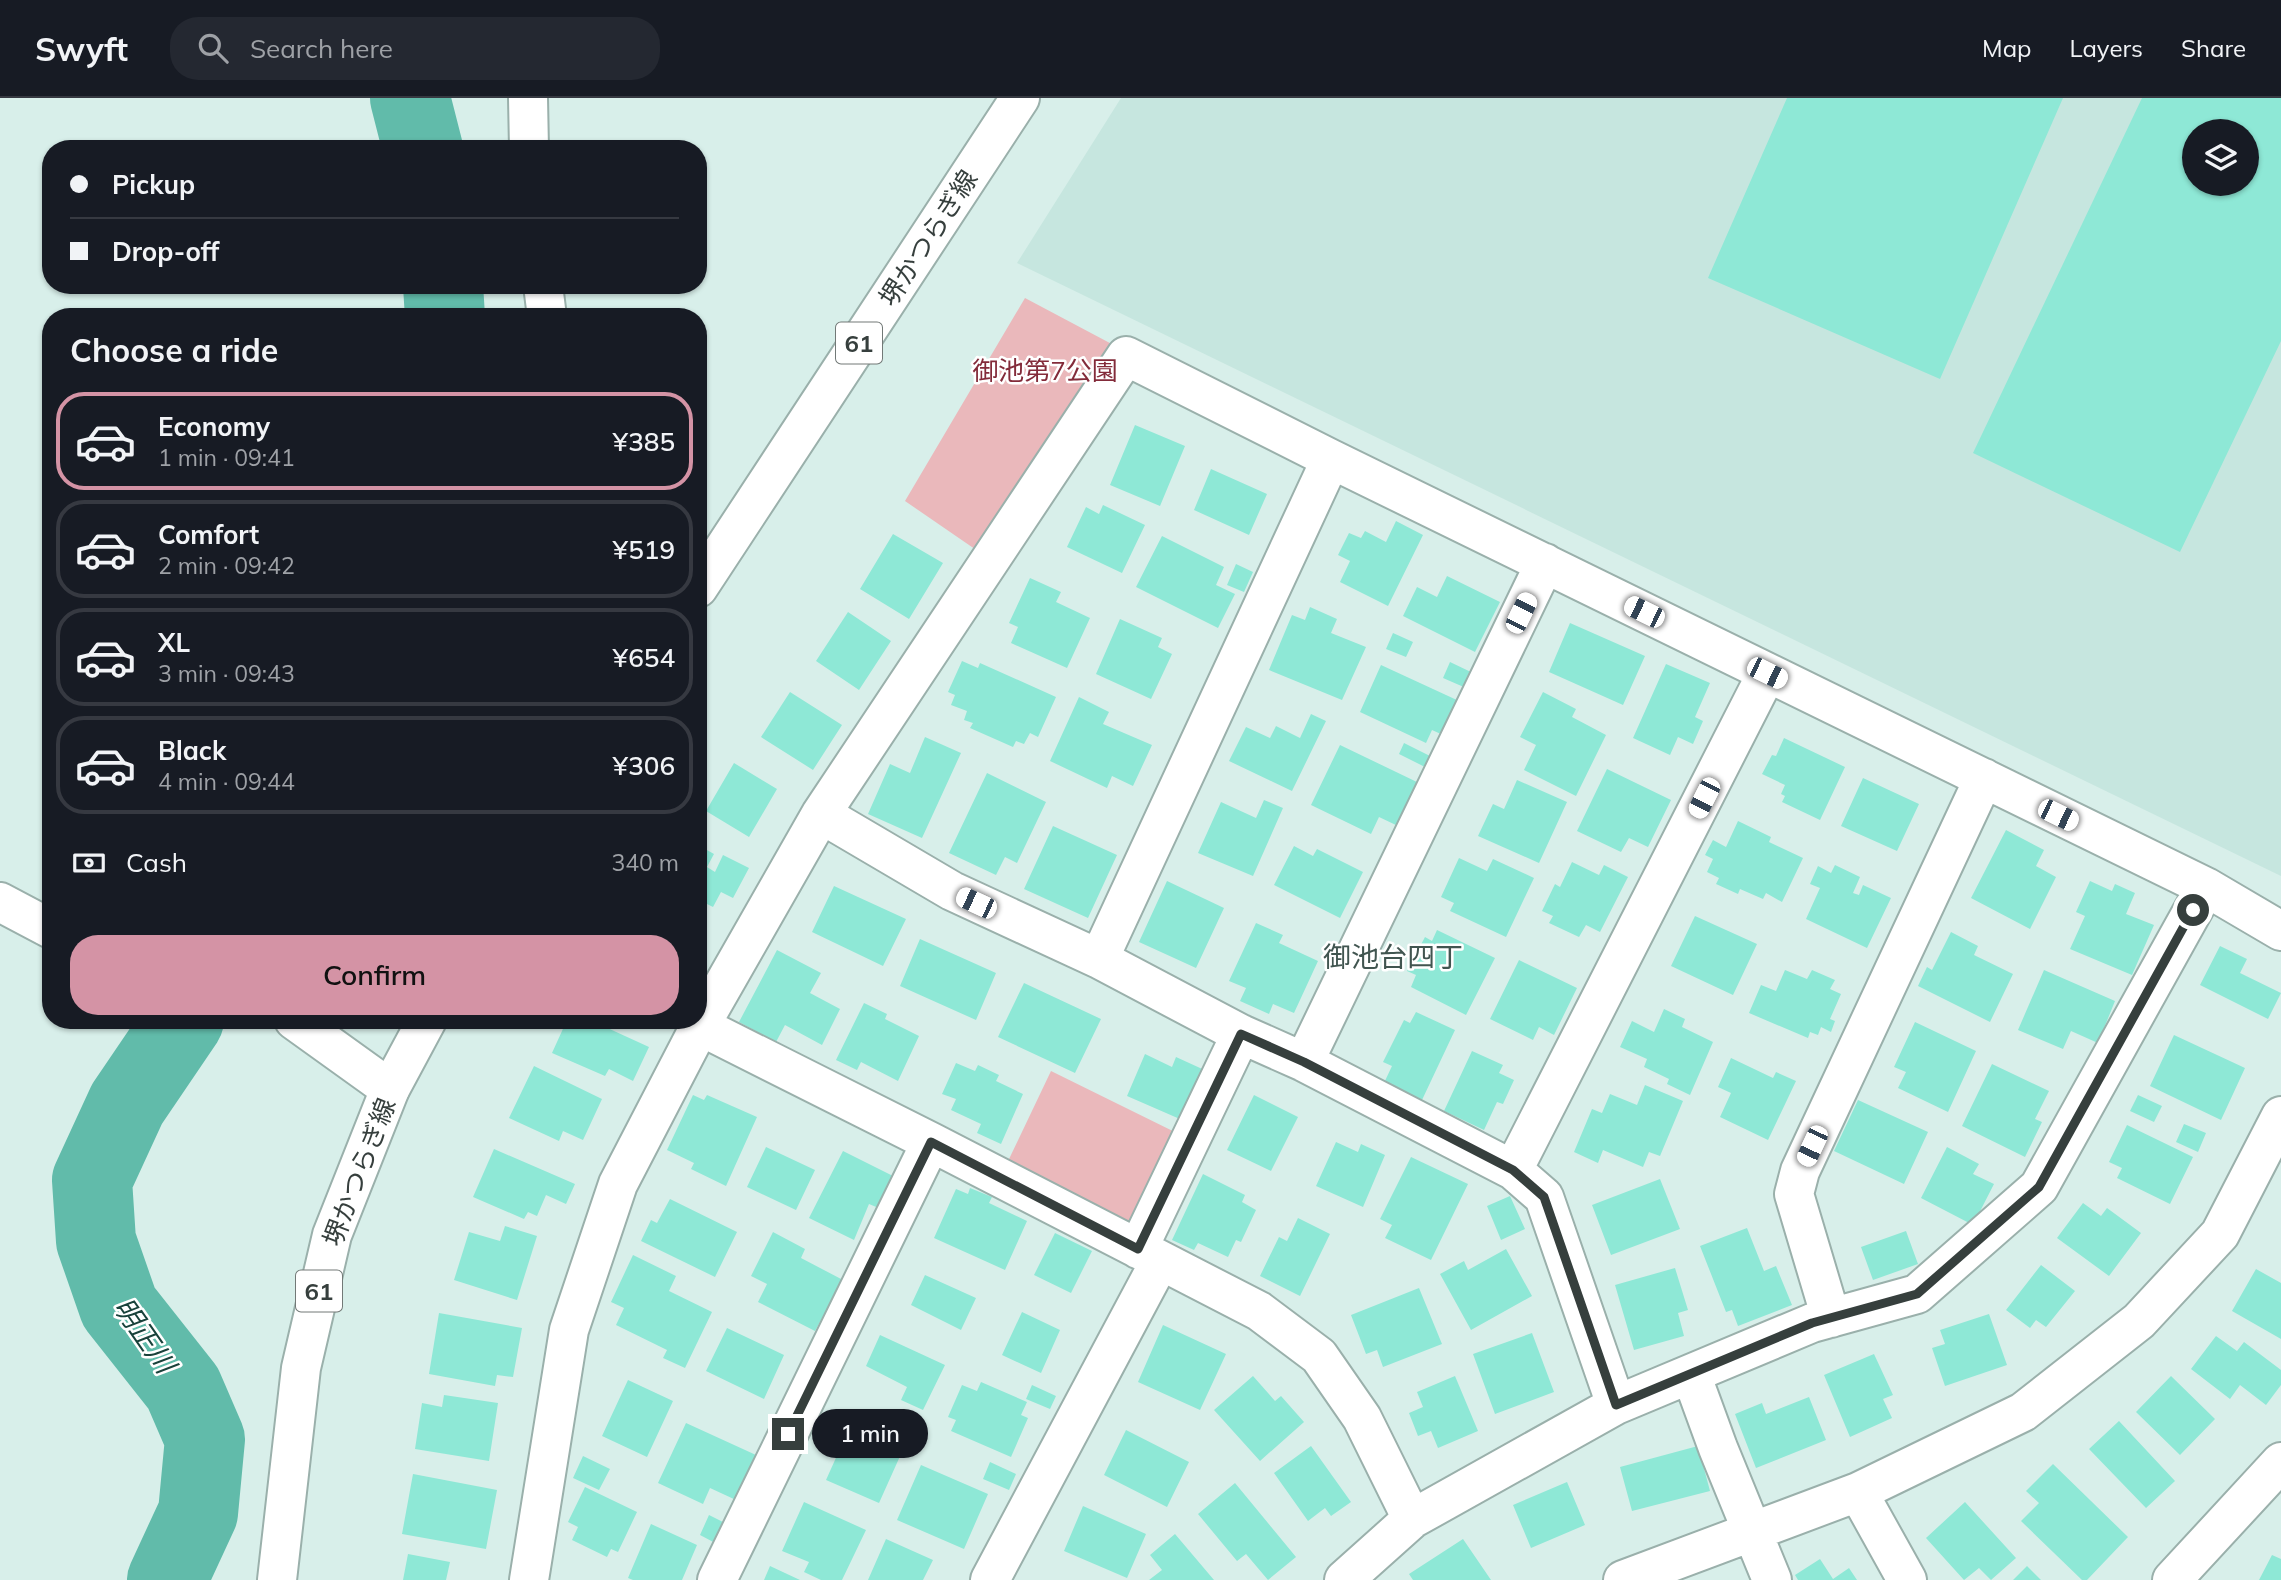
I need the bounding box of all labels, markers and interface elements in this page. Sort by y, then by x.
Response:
search box [170,17,660,80]
text: Swyft [35,28,128,69]
icon: search [194,29,232,67]
text: Search here [250,32,393,65]
text: Map [1982,33,2031,63]
text: Layers [2069,33,2143,63]
text: Share [2181,33,2246,63]
map controls [2182,119,2259,196]
button: layers [2182,119,2259,196]
street label: 堺かつらぎ線 [872,164,984,312]
text: Pickup [112,168,195,201]
text: Drop-off [112,235,219,268]
road number: 61 [836,322,882,364]
text: Choose a ride [70,330,278,370]
park label: 御池第7公園 [972,354,1118,387]
icon: car [74,410,137,473]
text: Economy [158,410,270,443]
text: ¥385 [613,425,675,458]
text: 1 min · 09:41 [158,443,295,472]
icon: car [74,518,137,581]
text: Comfort [158,518,259,551]
text: ¥519 [613,533,675,566]
text: 2 min · 09:42 [158,551,295,580]
car [1503,590,1540,636]
car [1621,593,1668,631]
icon: car [74,626,137,689]
text: XL [158,626,190,659]
text: ¥654 [613,641,675,674]
car [1744,654,1791,692]
text: 3 min · 09:43 [158,659,295,688]
icon: car [74,734,137,797]
text: Black [158,734,226,767]
text: ¥306 [613,749,675,782]
text: 4 min · 09:44 [158,767,295,796]
car [1686,775,1723,821]
car [2035,796,2082,834]
icon: cash [70,844,108,882]
text: Cash [126,846,187,879]
text: 340 m [611,848,679,877]
car [953,885,1000,921]
route start [2177,894,2209,926]
button: Confirm [70,935,679,1015]
district label: 御池台四丁 [1323,939,1463,974]
street label: 堺かつらぎ線 [316,1093,402,1251]
car [1794,1123,1831,1169]
road number: 61 [296,1270,342,1311]
water label: 明正川 [107,1291,185,1382]
callout: 1 min [812,1410,928,1458]
route end [772,1418,804,1450]
text: 1 min [840,1419,900,1448]

